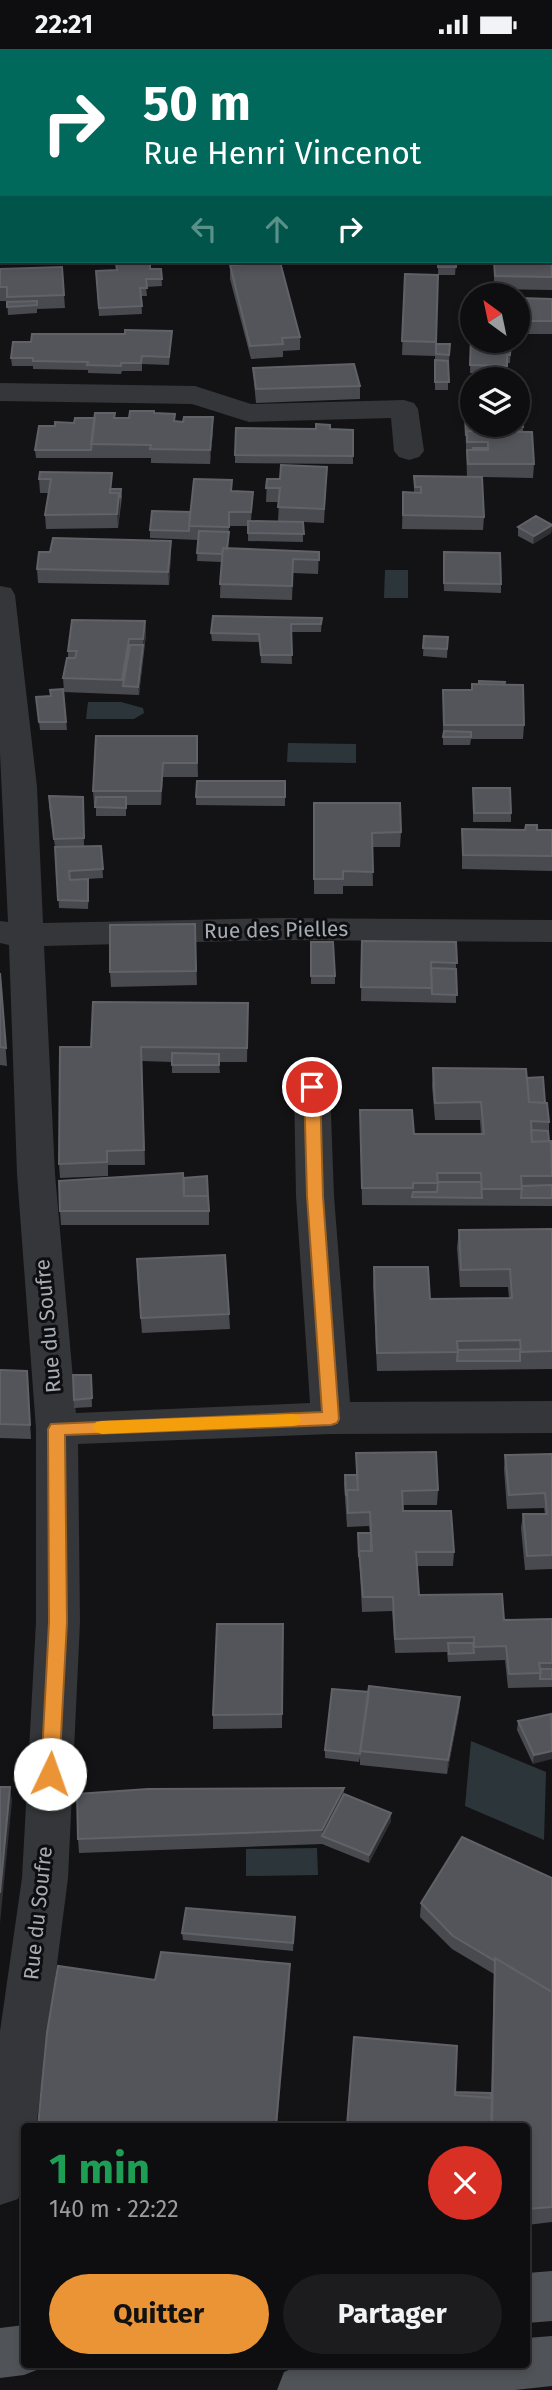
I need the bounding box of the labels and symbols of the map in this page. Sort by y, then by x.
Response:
north arrow [460,283,530,353]
street label: Rue des Pielles [204,916,349,944]
pin [282,1057,342,1117]
street label: Rue du Soufre [29,1258,67,1394]
position arrow [13,1737,87,1811]
street label: Rue du Soufre [18,1845,58,1981]

